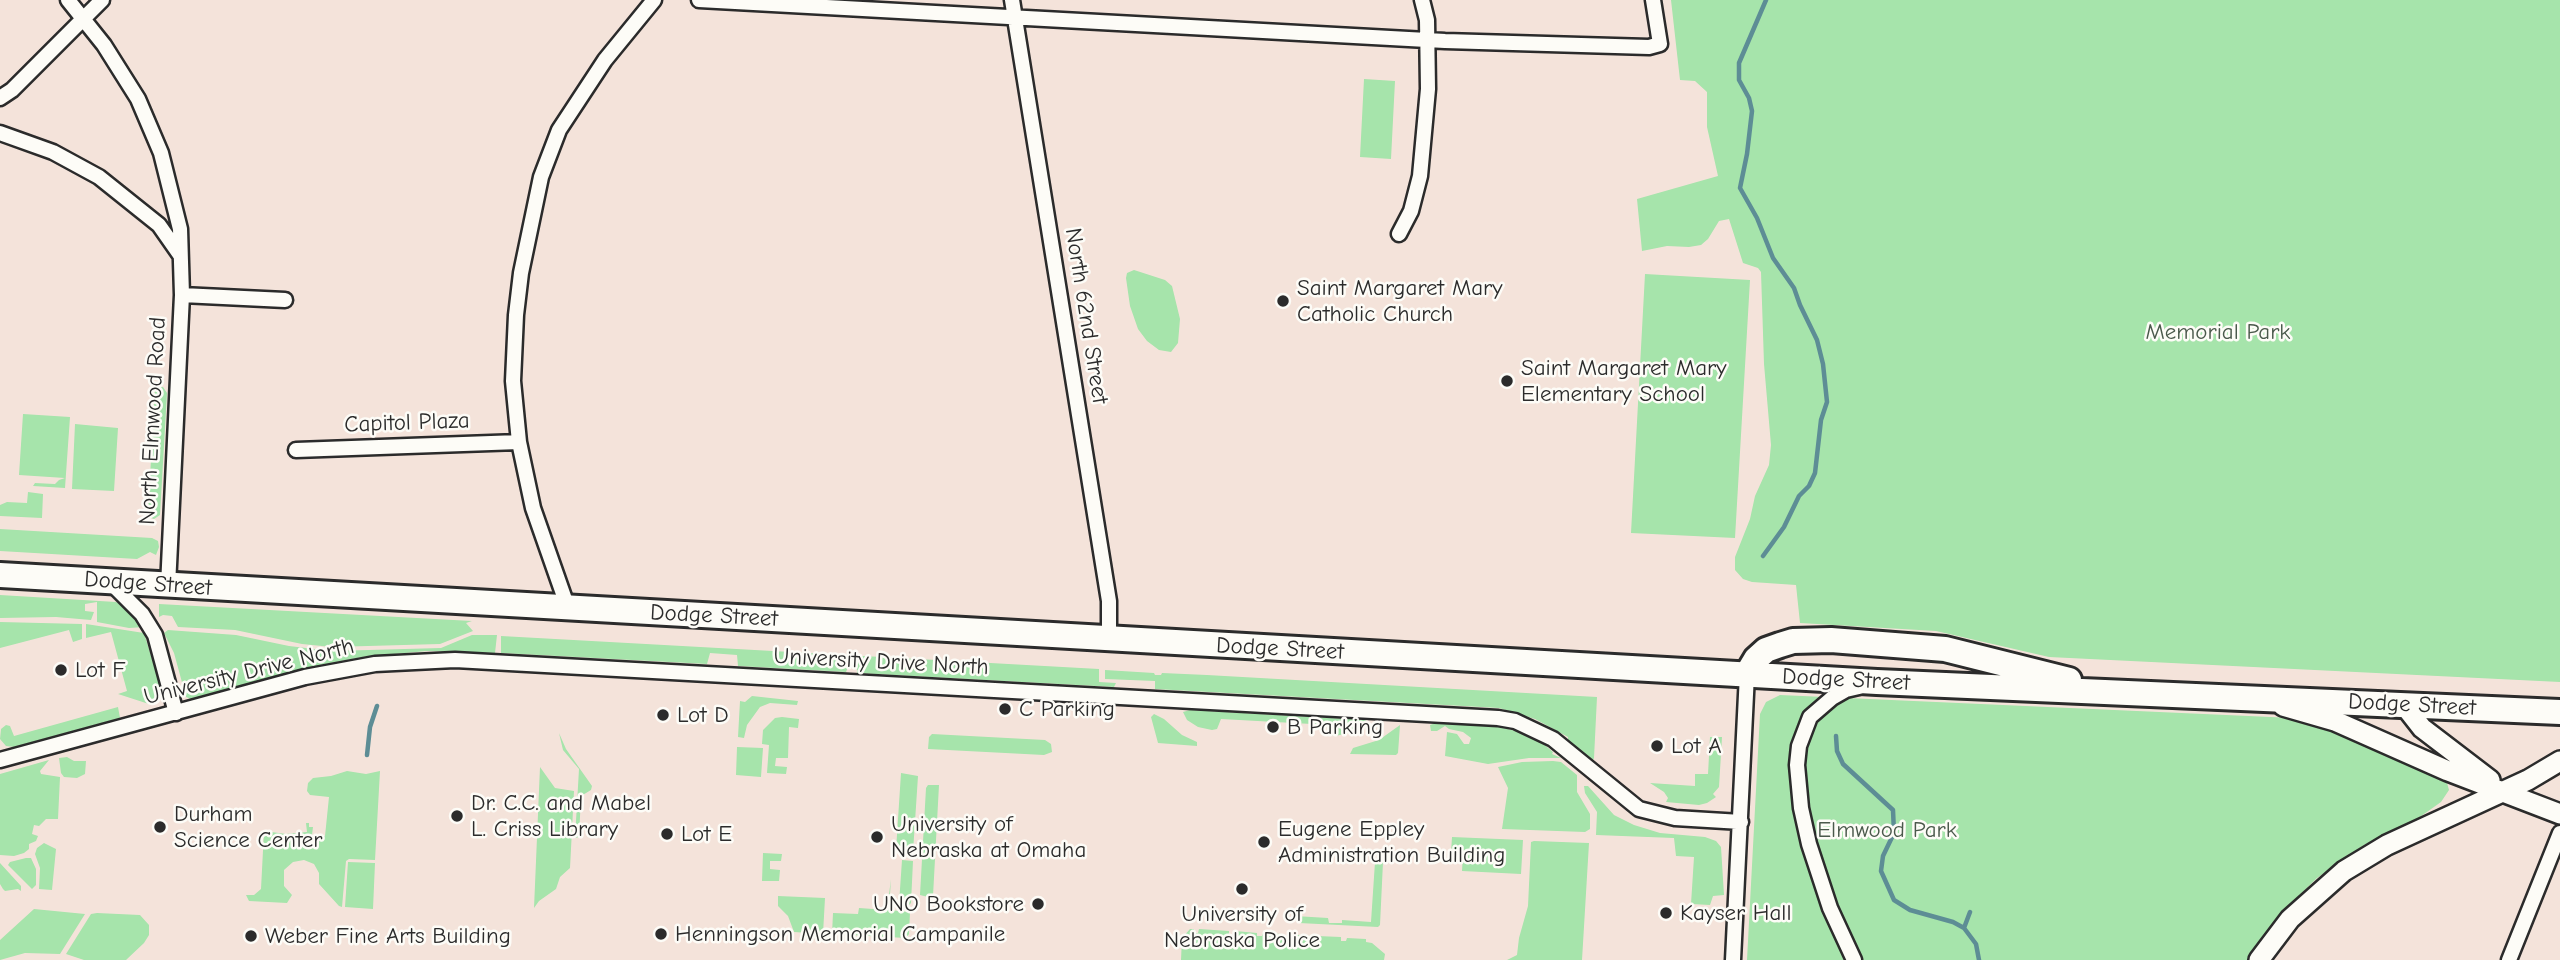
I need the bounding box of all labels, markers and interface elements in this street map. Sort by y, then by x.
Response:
street label: North 62nd Street [1058,226,1114,406]
place label: Saint Margaret Mary Catholic Church [1297,274,1502,328]
marker: Saint Margaret Mary Catholic Church [1275,293,1291,309]
street label: North Elmwood Road [134,316,172,526]
park label: Memorial Park [2146,318,2290,346]
place label: Saint Margaret Mary Elementary School [1521,354,1726,408]
marker: Saint Margaret Mary Elementary School [1499,373,1515,389]
street label: Capitol Plaza [344,407,470,439]
street label: Dodge Street [83,566,213,602]
street label: Dodge Street [649,599,779,633]
street label: Dodge Street [1215,632,1345,666]
street label: University Drive North [141,633,357,711]
street label: University Drive North [773,643,989,681]
place label: Lot F [75,656,126,684]
marker: Lot F [53,662,69,678]
street label: Dodge Street [1781,663,1911,697]
street label: Dodge Street [2347,688,2477,722]
place label: C Parking [1019,695,1115,723]
place label: Lot D [677,701,729,729]
marker: C Parking [997,701,1013,717]
marker: Lot D [655,707,671,723]
place label: B Parking [1287,713,1383,741]
marker: B Parking [1265,719,1281,735]
place label: Lot A [1671,732,1722,760]
marker: Lot A [1649,738,1665,754]
place label: Dr. C.C. and Mabel L. Criss Library [471,789,651,843]
place label: Durham Science Center [174,800,322,854]
marker: Dr. C.C. and Mabel L. Criss Library [449,808,465,824]
place label: University of Nebraska at Omaha [891,810,1086,864]
place label: Eugene Eppley Administration Building [1278,815,1505,869]
park label: Elmwood Park [1817,816,1957,844]
marker: Durham Science Center [152,819,168,835]
place label: Lot E [681,820,732,848]
marker: Lot E [659,826,675,842]
marker: University of Nebraska at Omaha [869,829,885,845]
marker: Eugene Eppley Administration Building [1256,834,1272,850]
marker: University of Nebraska Police [1234,881,1250,897]
place label: UNO Bookstore [873,890,1024,918]
marker: UNO Bookstore [1030,896,1046,912]
place label: Kayser Hall [1680,899,1791,927]
place label: University of Nebraska Police [1164,900,1320,954]
marker: Kayser Hall [1658,905,1674,921]
place label: Henningson Memorial Campanile [675,920,1005,948]
place label: Weber Fine Arts Building [265,922,511,950]
marker: Henningson Memorial Campanile [653,926,669,942]
marker: Weber Fine Arts Building [243,928,259,944]

